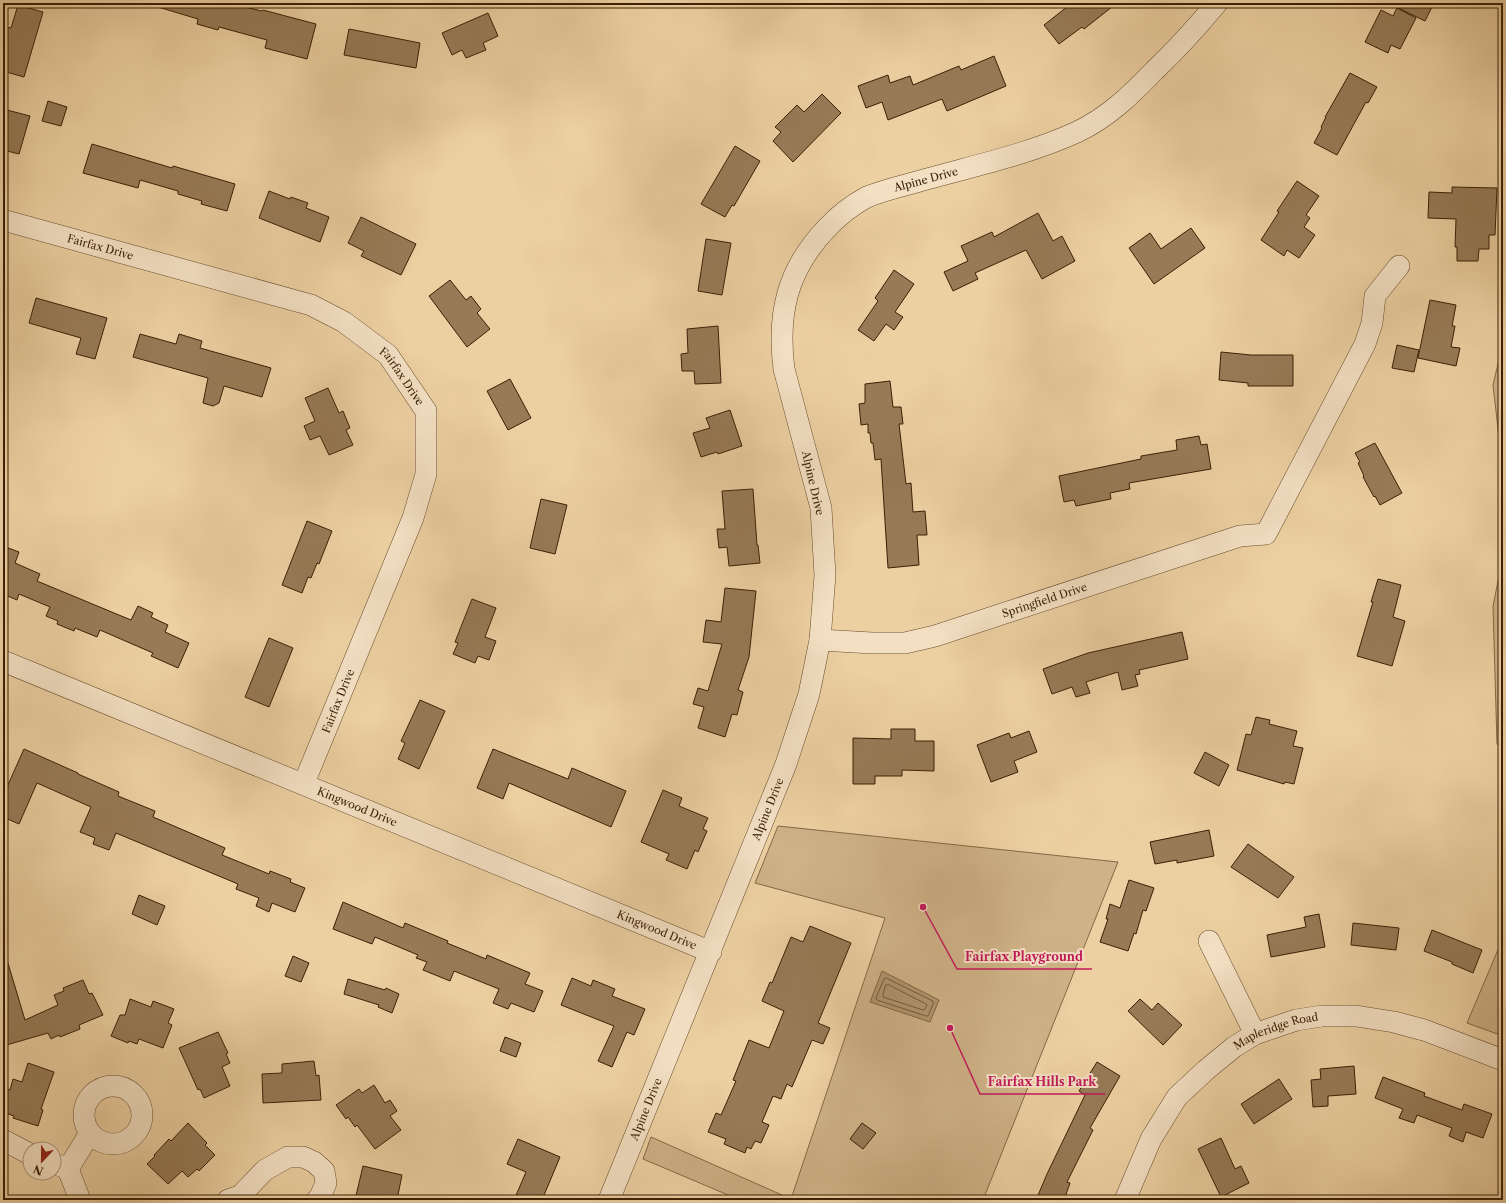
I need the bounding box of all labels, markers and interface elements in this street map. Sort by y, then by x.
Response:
street label: Alpine Drive [891,164,960,195]
street label: Fairfax Drive [66,231,135,263]
street label: Fairfax Drive [377,344,427,408]
street label: Alpine Drive [799,448,827,517]
street label: Springfield Drive [1000,580,1089,621]
street label: Fairfax Drive [319,667,357,735]
street label: Alpine Drive [748,776,787,843]
street label: Kingwood Drive [315,784,399,829]
street label: Kingwood Drive [615,907,699,952]
callout: Fairfax Playground [957,945,1092,969]
text: Fairfax Playground [965,949,1083,964]
street label: Mapleridge Road [1231,1010,1319,1053]
callout: Fairfax Hills Park [980,1070,1105,1094]
text: Fairfax Hills Park [988,1074,1097,1089]
street label: Alpine Drive [627,1076,665,1143]
north arrow [22,1141,62,1181]
text: N [31,1162,45,1179]

